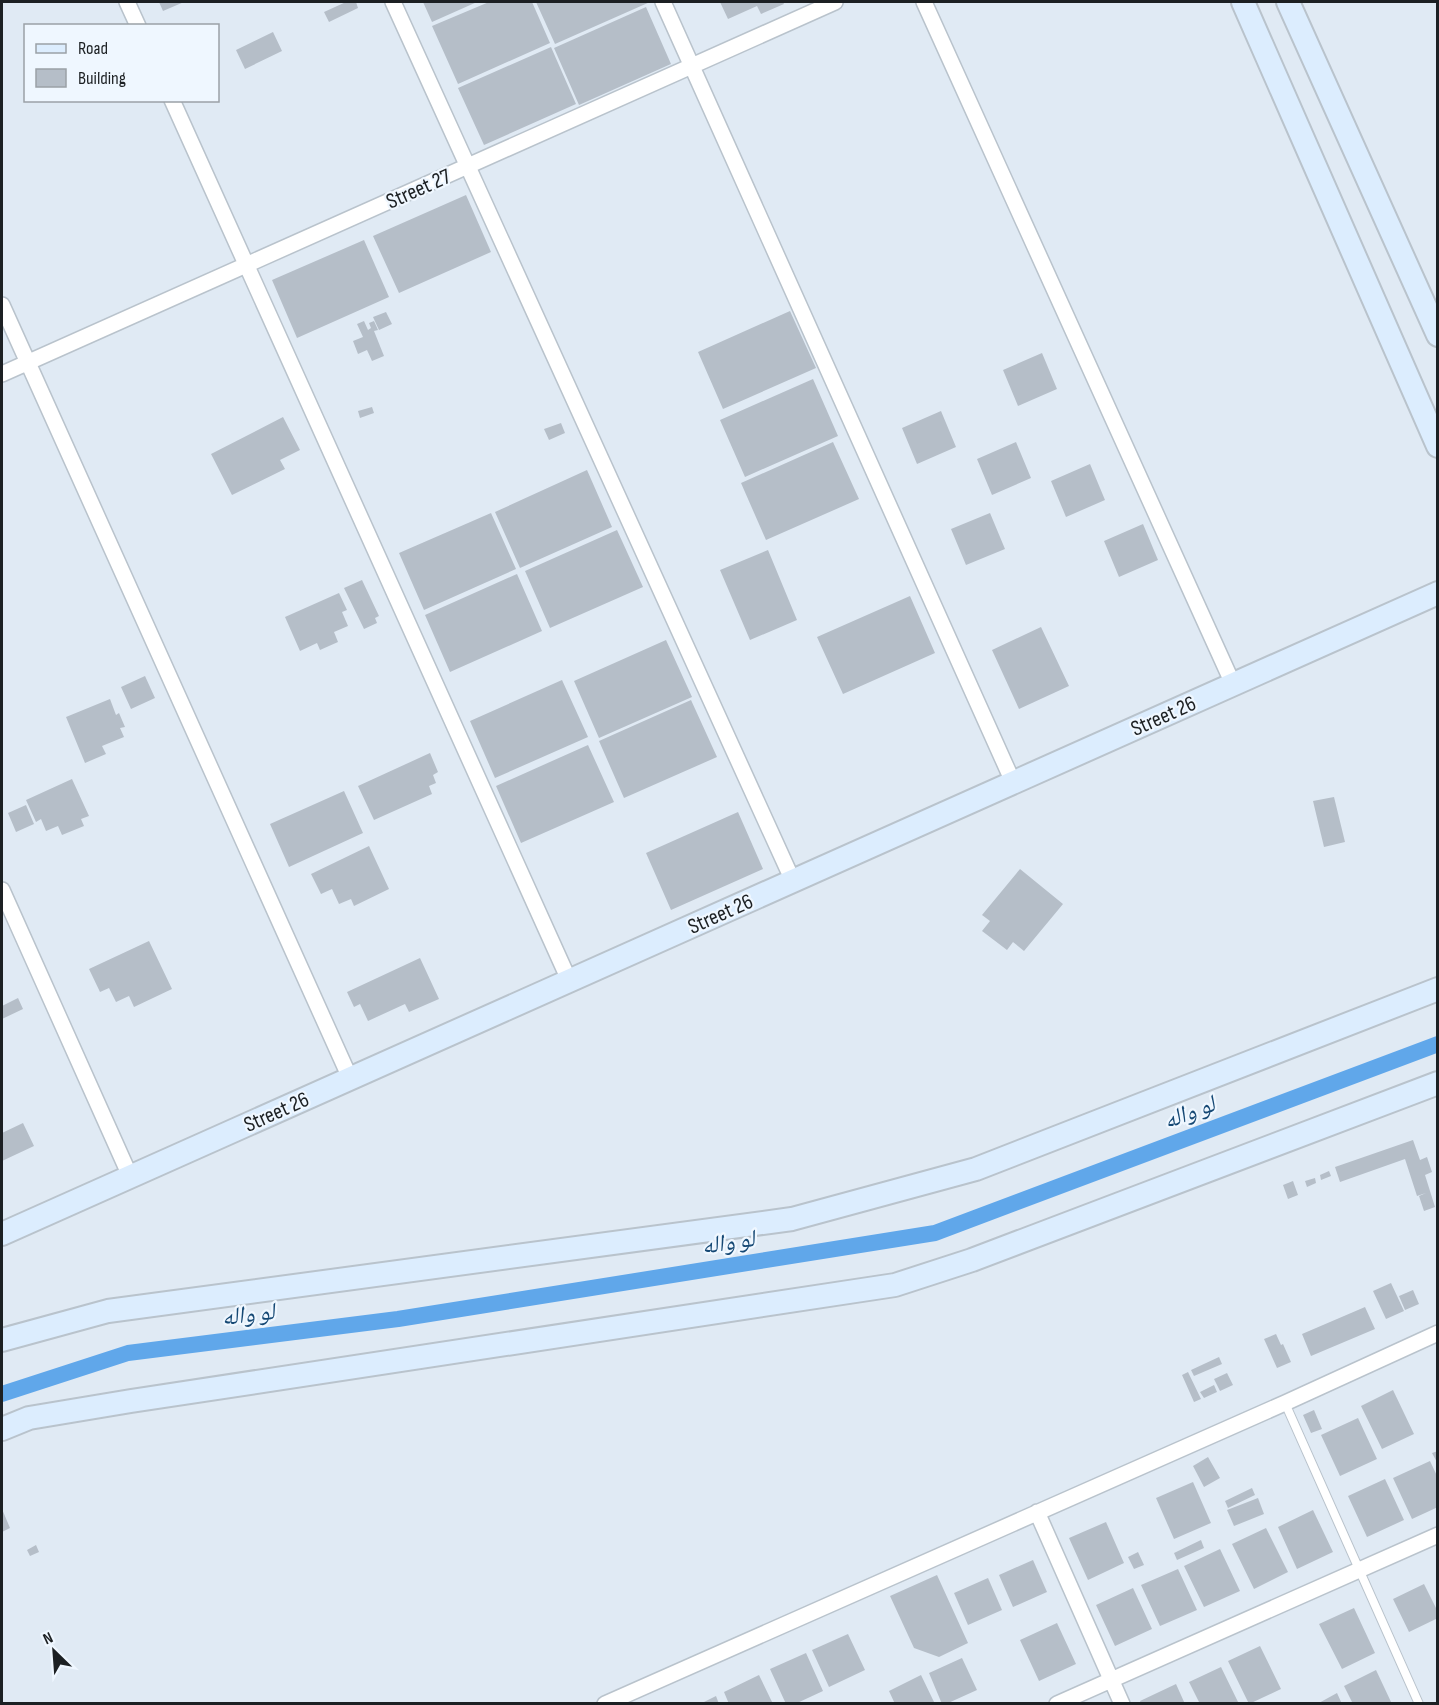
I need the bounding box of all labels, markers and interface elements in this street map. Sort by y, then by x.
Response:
legend [24,24,219,102]
text: Road [78,38,108,59]
text: Building [78,68,126,89]
street label: Street 27 [382,163,455,215]
street label: Street 26 [1127,690,1200,743]
street label: Street 26 [684,888,757,941]
street label: Street 26 [240,1086,313,1139]
water label: لو واله [1159,1088,1222,1136]
water label: لو واله [700,1224,759,1261]
water label: لو واله [220,1297,279,1332]
north arrow [24,1621,84,1681]
text: N [40,1628,56,1649]

